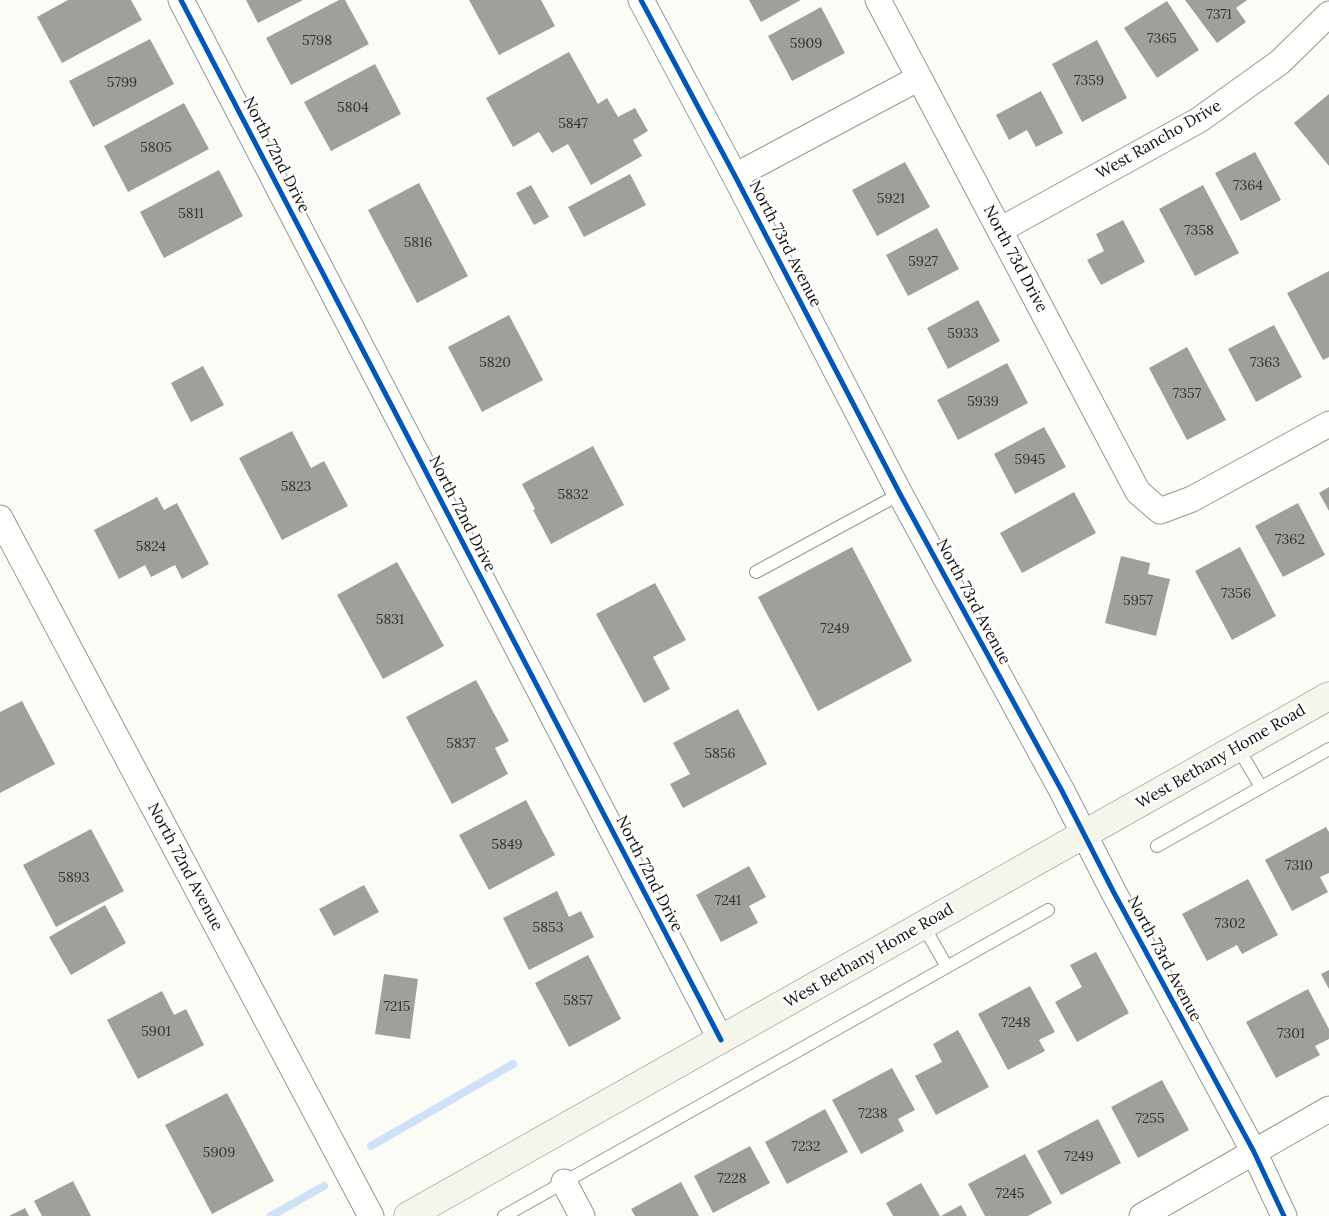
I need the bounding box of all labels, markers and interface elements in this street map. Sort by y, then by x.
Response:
house number: 7371 [1206,7,1232,23]
house number: 7365 [1147,31,1177,47]
house number: 5798 [302,33,332,49]
house number: 5909 [790,36,822,52]
house number: 7359 [1074,73,1104,89]
house number: 5799 [107,75,137,91]
street label: North 72nd Drive [238,94,314,216]
street label: West Rancho Drive [1093,96,1225,184]
house number: 5804 [337,100,369,116]
house number: 5847 [558,116,588,132]
house number: 5805 [140,140,172,156]
street label: North 73rd Avenue [745,177,825,311]
house number: 7364 [1233,178,1263,194]
house number: 5921 [877,191,905,207]
street label: North 73d Drive [979,202,1051,316]
house number: 5811 [178,206,204,222]
house number: 7358 [1184,223,1214,239]
house number: 5816 [404,235,432,251]
house number: 5927 [908,254,938,270]
house number: 5933 [947,326,979,342]
house number: 5820 [479,355,511,371]
house number: 7363 [1250,355,1280,371]
house number: 7357 [1173,386,1201,402]
house number: 5939 [967,394,999,410]
house number: 5945 [1015,452,1045,468]
street label: North 72nd Drive [424,453,500,575]
house number: 5823 [281,479,311,495]
house number: 5832 [558,487,588,503]
house number: 7362 [1275,532,1305,548]
street label: North 73rd Avenue [932,536,1014,668]
house number: 5824 [136,539,166,555]
house number: 7356 [1221,586,1251,602]
house number: 5957 [1123,593,1153,609]
house number: 5831 [376,612,404,628]
house number: 7249 [820,621,850,637]
street label: West Bethany Home Road [1133,701,1309,813]
house number: 5837 [446,736,476,752]
house number: 5856 [704,746,736,762]
street label: North 72nd Avenue [143,800,227,934]
street label: North 72nd Drive [611,813,687,935]
house number: 5849 [491,837,523,853]
house number: 7310 [1285,858,1313,874]
house number: 5893 [58,870,90,886]
house number: 7241 [715,893,741,909]
street label: North 73rd Avenue [1123,893,1205,1025]
street label: West Bethany Home Road [781,900,957,1012]
house number: 7302 [1215,916,1245,932]
house number: 5853 [533,920,563,936]
house number: 5857 [563,993,593,1009]
house number: 7215 [384,999,410,1015]
house number: 7248 [1001,1015,1031,1031]
house number: 5901 [141,1024,171,1040]
house number: 7301 [1277,1026,1305,1042]
house number: 7238 [858,1106,888,1122]
house number: 7255 [1135,1111,1165,1127]
house number: 7232 [791,1139,821,1155]
house number: 5909 [203,1145,235,1161]
house number: 7249 [1064,1149,1094,1165]
house number: 7228 [717,1171,747,1187]
house number: 7245 [996,1186,1024,1202]

